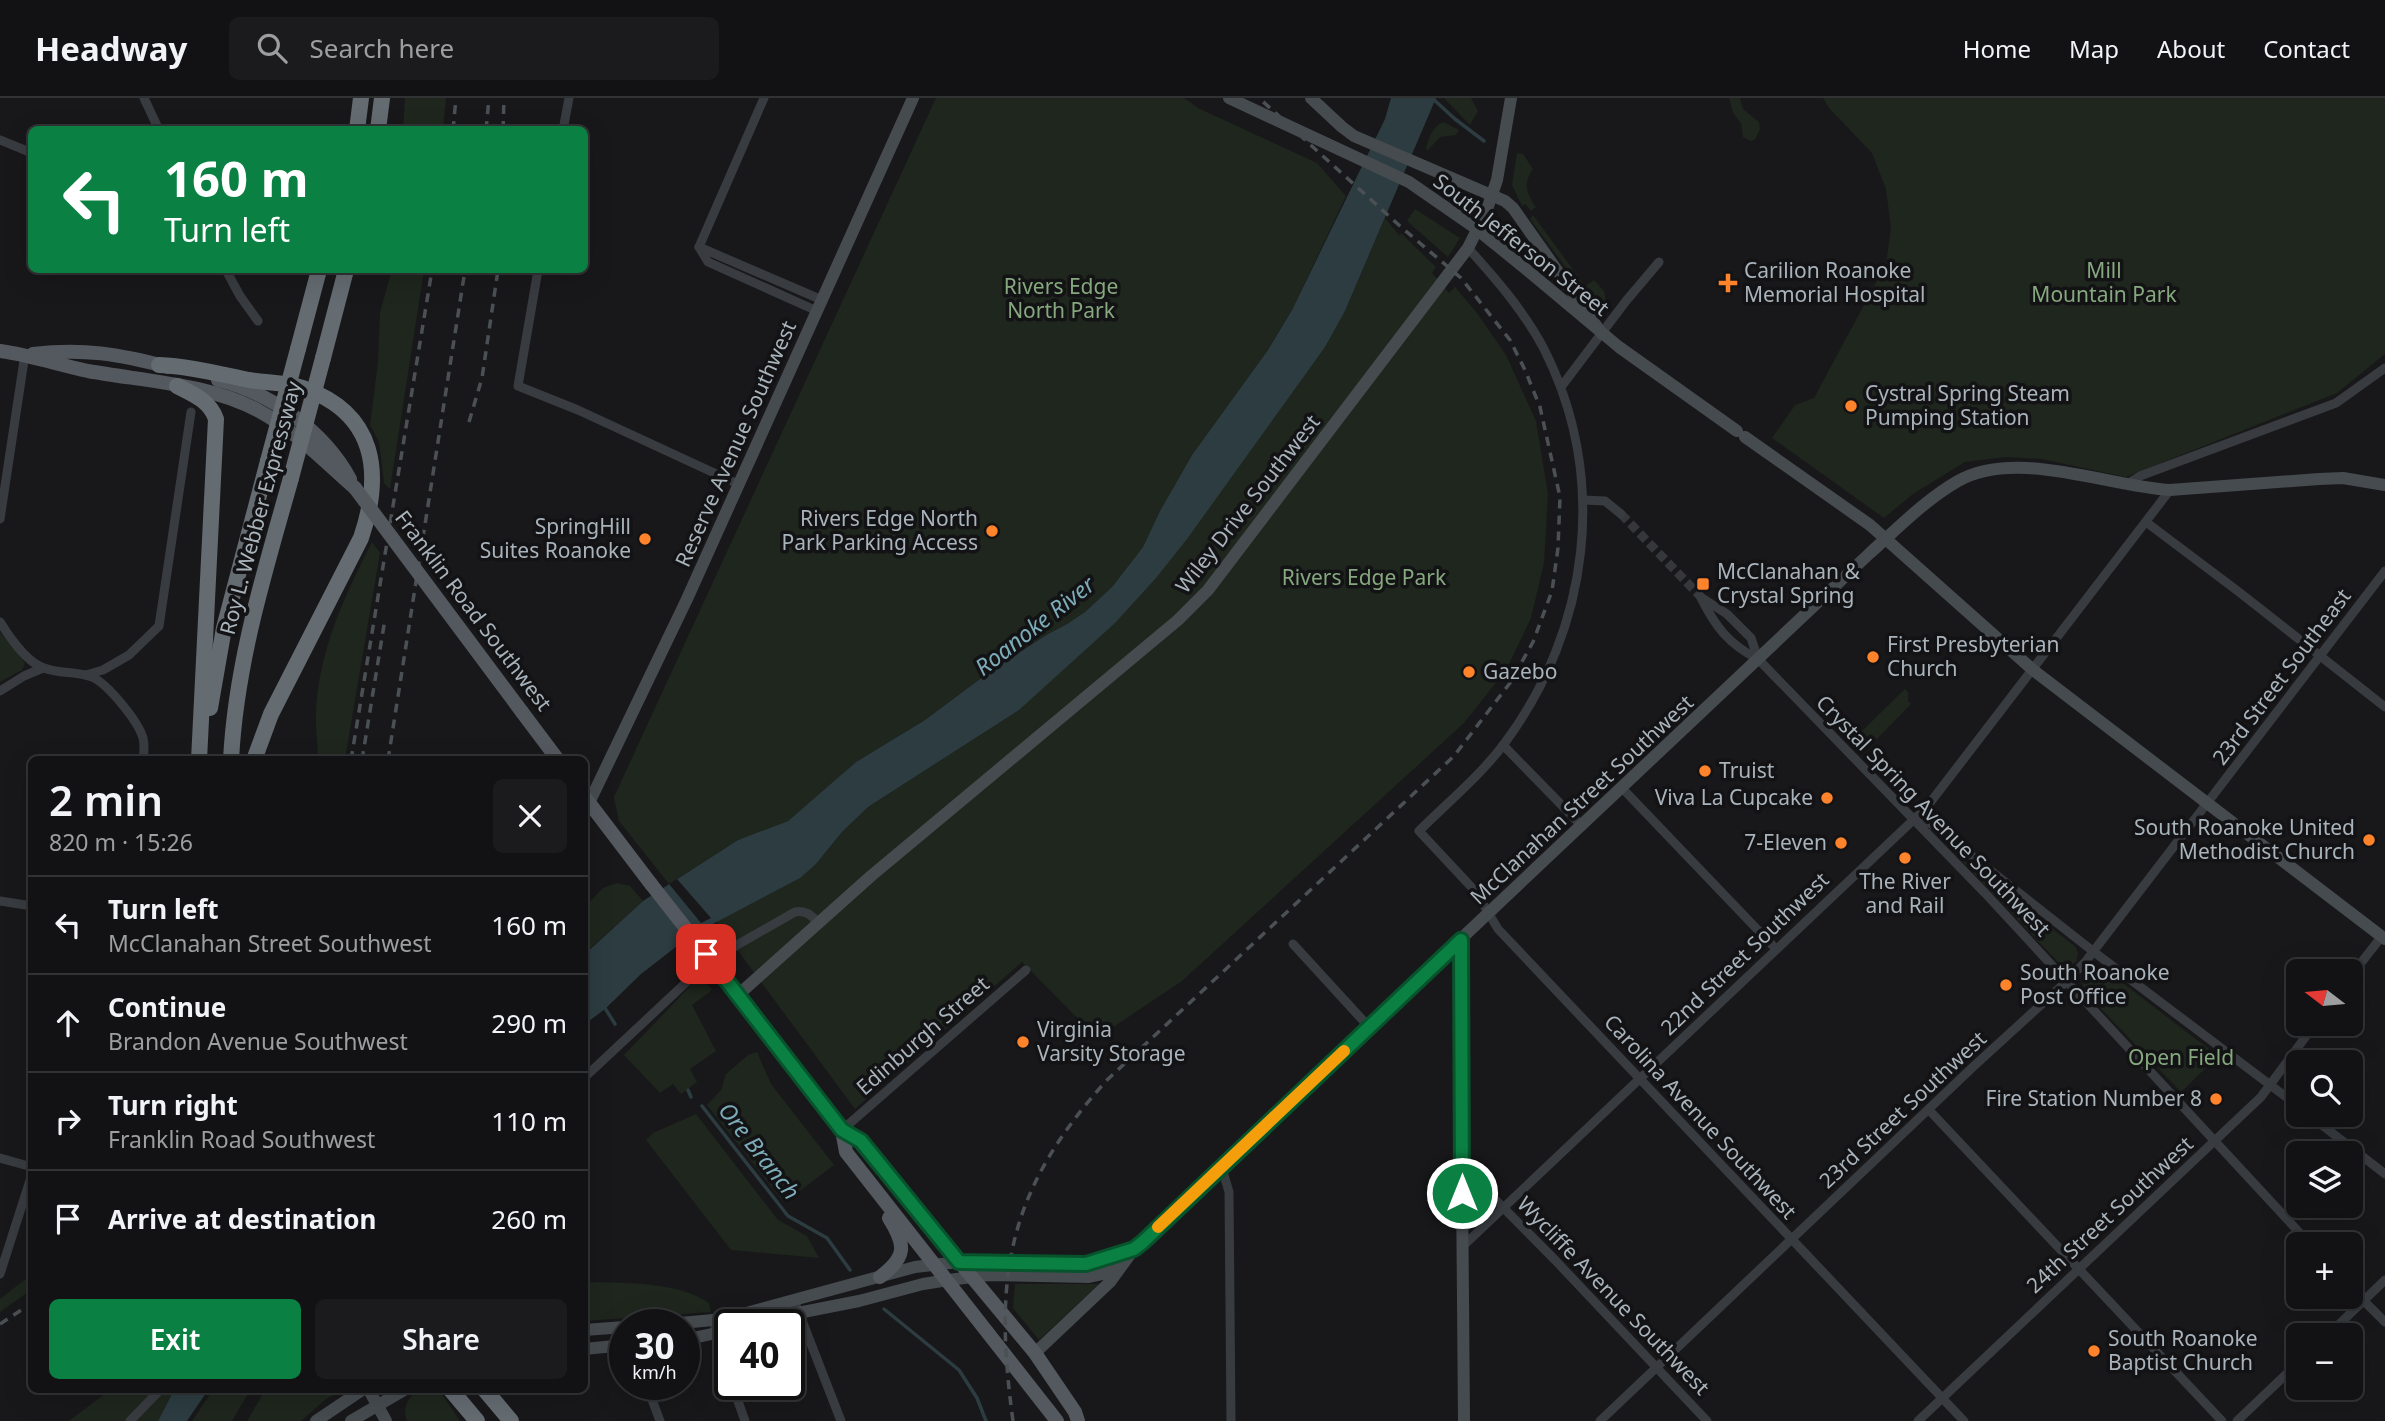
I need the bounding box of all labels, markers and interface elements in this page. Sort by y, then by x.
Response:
search box [229,17,719,80]
text: Headway [35,26,187,71]
icon: search [253,29,291,67]
text: Search here [309,30,454,66]
text: Home [1963,32,2031,65]
text: Map [2069,32,2119,65]
text: About [2157,32,2225,65]
text: Contact [2263,32,2350,65]
text: 160 m [164,145,309,211]
icon: left [49,154,140,245]
street label: South Jefferson Street [1428,167,1616,322]
text: Turn left [164,208,290,251]
place label: Carilion Roanoke Memorial Hospital [1744,256,1925,308]
park label: Mill Mountain Park [2031,256,2177,308]
park label: Rivers Edge North Park [1004,272,1118,324]
marker: Carilion Roanoke Memorial Hospital [1718,273,1738,293]
street label: Reserve Avenue Southwest [668,316,802,571]
street label: Roy L. Webber Expressway [213,378,307,638]
place label: Cystral Spring Steam Pumping Station [1865,379,2070,431]
marker: Cystral Spring Steam Pumping Station [1843,398,1859,414]
street label: Wiley Drive Southwest [1169,408,1326,598]
place label: Rivers Edge North Park Parking Access [781,504,978,556]
street label: Franklin Road Southwest [389,505,559,717]
place label: SpringHill Suites Roanoke [480,512,631,564]
marker: Rivers Edge North Park Parking Access [984,523,1000,539]
marker: SpringHill Suites Roanoke [637,531,653,547]
place label: McClanahan & Crystal Spring [1717,557,1861,609]
park label: Rivers Edge Park [1282,563,1447,591]
water label: Roanoke River [968,568,1102,682]
marker: McClanahan & Crystal Spring [1695,576,1711,592]
street label: 23rd Street Southeast [2206,582,2357,770]
place label: First Presbyterian Church [1887,630,2059,682]
marker: First Presbyterian Church [1865,649,1881,665]
place label: Gazebo [1483,657,1557,685]
marker: Gazebo [1461,664,1477,680]
street label: McClanahan Street Southwest [1464,688,1699,910]
street label: Crystal Spring Avenue Southwest [1810,688,2057,943]
place label: Truist [1719,756,1775,784]
marker: Truist [1697,763,1713,779]
text: 2 min [49,771,163,828]
button: close [493,779,567,853]
place label: Viva La Cupcake [1655,783,1813,811]
marker: Viva La Cupcake [1819,790,1835,806]
place label: South Roanoke United Methodist Church [2134,813,2355,865]
text: 820 m · 15:26 [49,826,193,858]
place label: 7-Eleven [1744,828,1827,856]
marker: South Roanoke United Methodist Church [2361,832,2377,848]
marker: 7-Eleven [1833,835,1849,851]
marker: The River and Rail [1897,850,1913,866]
street label: 22nd Street Southwest [1654,865,1835,1041]
place label: The River and Rail [1859,867,1951,919]
text: Turn left [108,891,219,927]
icon: left [49,906,87,944]
text: 160 m [491,907,567,943]
pin [676,924,736,984]
text: McClanahan Street Southwest [108,927,432,959]
icon: arrive [687,935,725,973]
place label: South Roanoke Post Office [2020,958,2170,1010]
north arrow [2286,959,2362,1036]
map controls [2286,959,2363,1400]
street label: Edinburgh Street [850,970,995,1101]
marker: South Roanoke Post Office [1998,977,2014,993]
text: Continue [108,989,226,1025]
icon: ahead [49,1004,87,1042]
text: 290 m [491,1005,567,1041]
street label: Carolina Avenue Southwest [1598,1008,1803,1225]
place label: Virginia Varsity Storage [1037,1015,1185,1067]
street label: 23rd Street Southwest [1813,1024,1992,1194]
text: Brandon Avenue Southwest [108,1025,408,1057]
marker: Virginia Varsity Storage [1015,1034,1031,1050]
park label: Open Field [2128,1043,2234,1071]
button: search [2286,1050,2363,1127]
place label: Fire Station Number 8 [1986,1084,2202,1112]
text: Turn right [108,1087,238,1123]
marker: Fire Station Number 8 [2208,1091,2224,1107]
water label: Ore Branch [712,1095,808,1206]
icon: right [49,1102,87,1140]
text: 110 m [491,1103,567,1139]
text: Franklin Road Southwest [108,1123,375,1155]
street label: 24th Street Southwest [2020,1129,2199,1299]
button: layers [2286,1141,2363,1218]
position arrow [1425,1156,1499,1230]
street label: Wycliffe Avenue Southwest [1511,1190,1716,1401]
icon: arrive [49,1200,87,1238]
text: Arrive at destination [108,1201,377,1237]
text: 260 m [491,1201,567,1237]
button: + [2286,1232,2363,1309]
button: Exit [49,1299,301,1379]
button: Share [315,1299,567,1379]
speed limit sign: 40 [714,1309,805,1400]
text: 30 [634,1322,675,1369]
button: − [2286,1323,2363,1400]
place label: South Roanoke Baptist Church [2108,1324,2258,1376]
marker: South Roanoke Baptist Church [2086,1343,2102,1359]
text: km/h [632,1360,677,1384]

